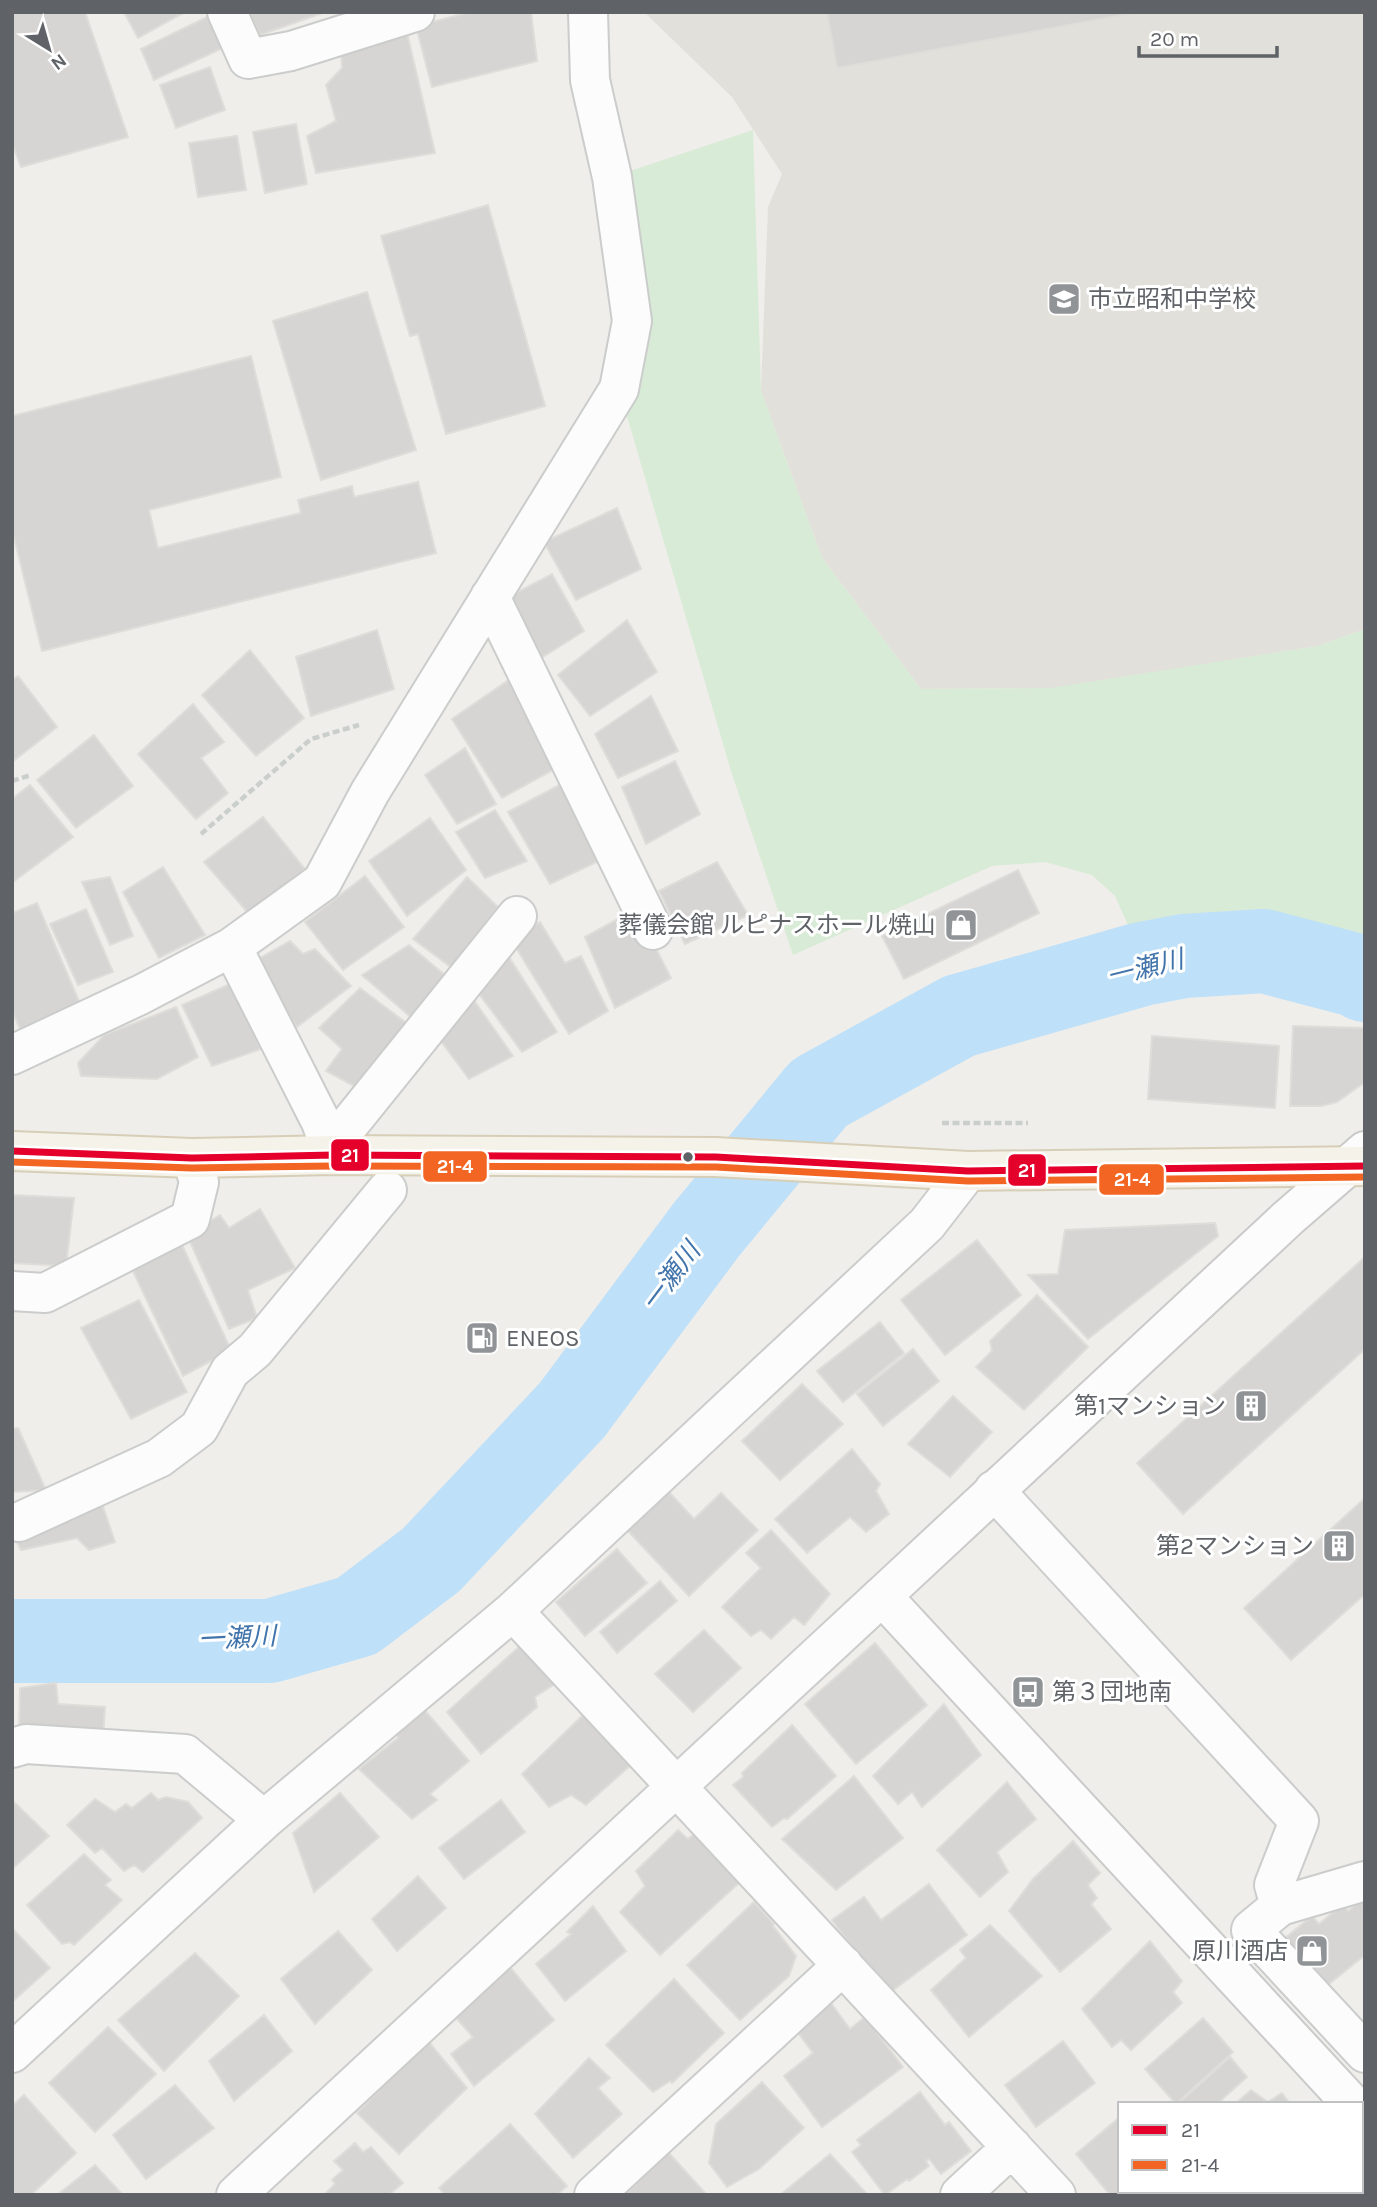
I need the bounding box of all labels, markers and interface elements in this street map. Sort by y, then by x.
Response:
north arrow [14,14,84,84]
scale bar [1139,14,1277,58]
text: 20 m [1150,27,1199,51]
text: N [47,49,71,75]
school or university icon: 市立昭和中学校 [1045,280,1083,318]
place label: 市立昭和中学校 [1088,285,1256,313]
shop icon: 葬儀会館 ルピナスホール焼山 [942,906,980,944]
place label: 葬儀会館 ルピナスホール焼山 [618,911,936,939]
water label: 一瀬川 [1103,943,1189,992]
line badge: 21 [330,1138,370,1172]
text: 21 [341,1145,359,1167]
line badge: 21-4 [422,1150,488,1183]
unlabelled marker [681,1150,695,1164]
line badge: 21 [1007,1153,1047,1187]
text: 21-4 [437,1156,474,1178]
text: 21 [1018,1160,1036,1182]
line badge: 21-4 [1098,1163,1165,1196]
text: 21-4 [1114,1169,1151,1191]
water label: 一瀬川 [635,1234,709,1317]
fuel station icon: ENEOS [463,1319,501,1357]
place label: ENEOS [506,1324,579,1352]
building icon: 第1マンション [1232,1387,1270,1425]
place label: 第1マンション [1074,1392,1226,1420]
building icon: 第2マンション [1320,1527,1358,1565]
place label: 第2マンション [1156,1532,1314,1560]
water label: 一瀬川 [197,1620,280,1656]
bus stop icon: 第３団地南 [1009,1673,1047,1711]
place label: 第３団地南 [1052,1678,1172,1706]
shop icon: 原川酒店 [1293,1932,1331,1970]
place label: 原川酒店 [1192,1937,1288,1965]
legend [1118,2102,1363,2193]
text: 21 [1181,2118,1200,2142]
text: 21-4 [1181,2153,1219,2177]

